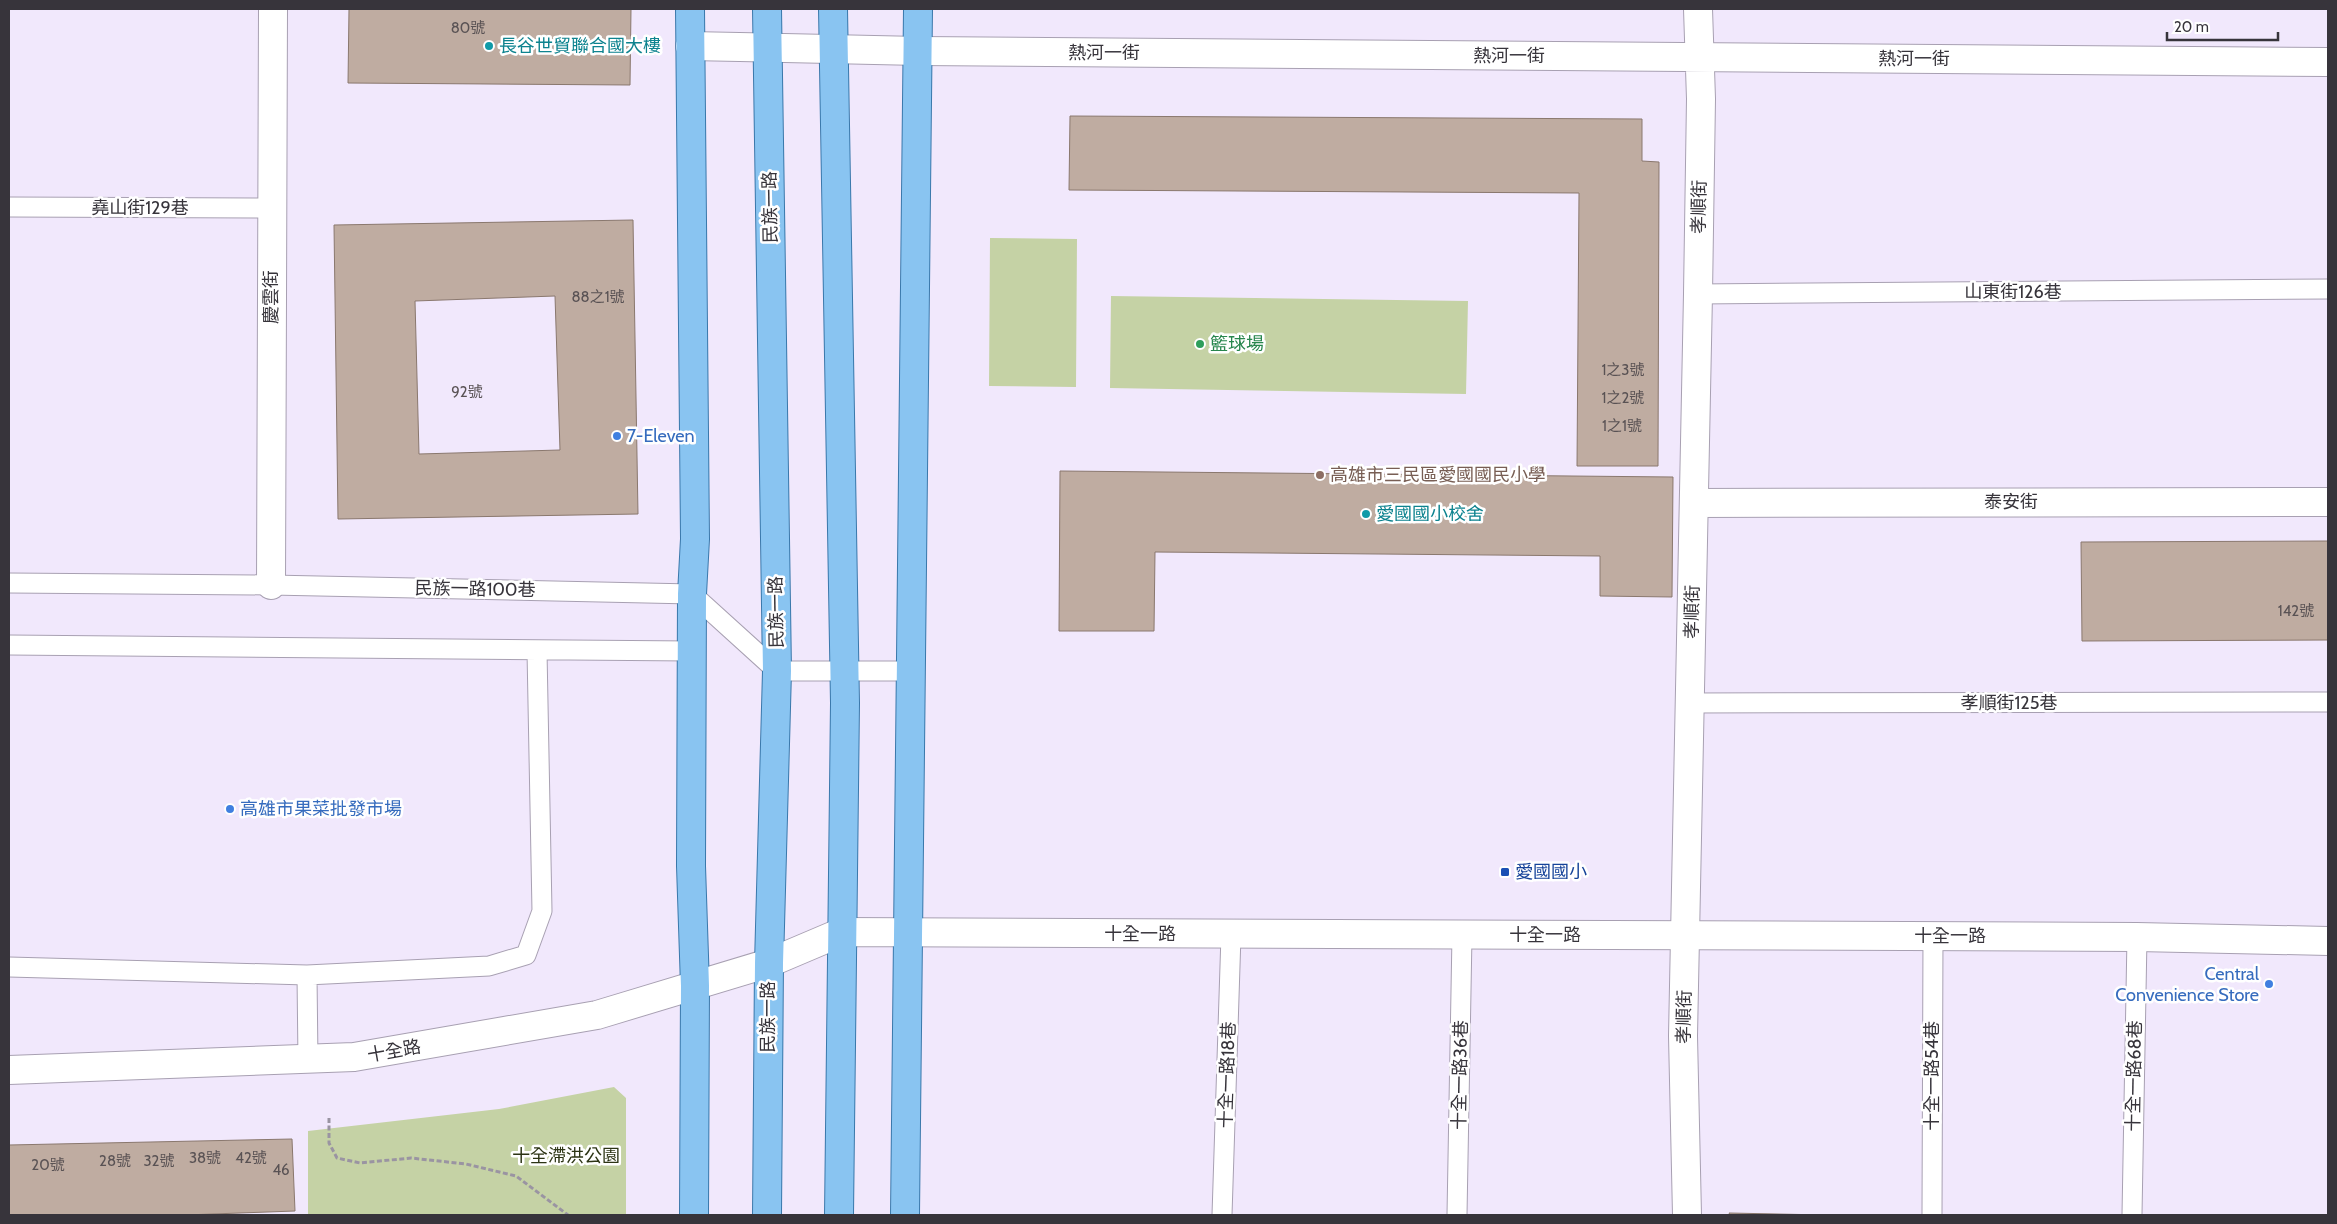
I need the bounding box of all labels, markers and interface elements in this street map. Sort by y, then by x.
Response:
scale bar [2167,10,2278,42]
text: 20 m [2174,18,2209,36]
house number: 80號 [451,19,485,37]
place label: 長谷世貿聯合國大樓 [499,35,661,57]
marker: 長谷世貿聯合國大樓 [483,40,495,52]
street label: 熱河一街 [1068,42,1140,64]
street label: 熱河一街 [1473,45,1545,67]
street label: 熱河一街 [1878,48,1950,70]
street label: 民族一路 [758,171,782,243]
street label: 孝順街 [1688,180,1710,234]
street label: 堯山街129巷 [91,197,189,219]
street label: 慶雲街 [260,270,282,324]
street label: 山東街126巷 [1964,281,2062,303]
house number: 88之1號 [571,288,625,306]
place label: 籃球場 [1210,333,1264,355]
marker: 籃球場 [1194,338,1206,350]
house number: 1之3號 [1601,361,1645,379]
house number: 92號 [451,383,483,401]
house number: 1之2號 [1602,389,1644,407]
house number: 1之1號 [1602,417,1642,435]
place label: 7-Eleven [627,425,695,447]
marker: 7-Eleven [611,430,623,442]
place label: 高雄市三民區愛國國民小學 [1330,464,1546,486]
marker: 高雄市三民區愛國國民小學 [1314,469,1326,481]
street label: 泰安街 [1984,491,2038,513]
place label: 愛國國小校舍 [1376,503,1484,525]
marker: 愛國國小校舍 [1360,508,1372,520]
street label: 民族一路 [764,576,788,648]
street label: 民族一路100巷 [414,577,536,601]
street label: 孝順街 [1681,585,1703,639]
house number: 142號 [2278,602,2314,620]
street label: 孝順街125巷 [1960,692,2058,714]
place label: 高雄市果菜批發市場 [240,798,402,820]
marker: 高雄市果菜批發市場 [224,803,236,815]
place label: 愛國國小 [1515,861,1587,883]
marker: 愛國國小 [1499,866,1511,878]
street label: 十全一路 [1104,923,1176,945]
street label: 十全一路 [1509,924,1581,946]
street label: 十全一路 [1914,925,1986,947]
place label: Central Convenience Store [2115,963,2260,1006]
marker: Central Convenience Store [2263,978,2275,990]
street label: 民族一路 [757,981,779,1053]
street label: 孝順街 [1673,990,1695,1044]
street label: 十全一路36巷 [1448,1020,1472,1130]
street label: 十全一路68巷 [2122,1020,2146,1132]
street label: 十全一路18巷 [1214,1021,1240,1129]
street label: 十全一路54巷 [1921,1021,1943,1131]
street label: 十全路 [366,1035,422,1067]
park label: 十全滯洪公園 [512,1145,620,1167]
house number: 38號 [189,1149,221,1167]
house number: 42號 [235,1149,267,1167]
house number: 28號 [99,1152,131,1170]
house number: 32號 [144,1152,174,1170]
house number: 20號 [31,1156,65,1174]
house number: 46 [272,1161,290,1179]

